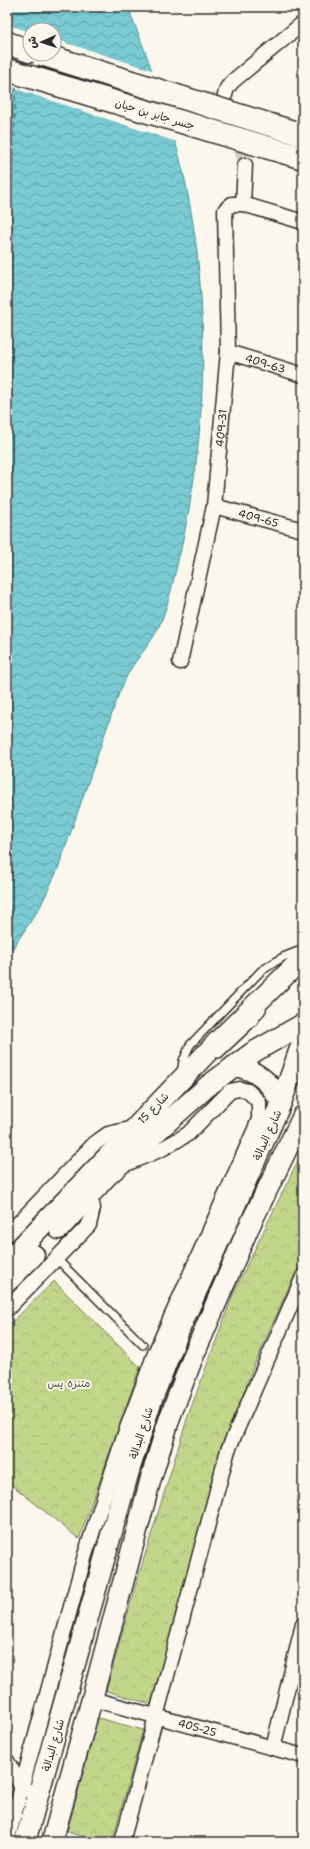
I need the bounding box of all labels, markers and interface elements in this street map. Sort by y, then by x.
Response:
north arrow [22,22,62,62]
text: ش [25,36,40,49]
street label: جسر جابر بن حيان [113,95,196,134]
street label: 409-63 [243,351,287,377]
street label: 409-31 [212,409,231,447]
street label: 409-65 [237,506,280,531]
street label: شارع 15 [135,1089,173,1128]
street label: شارع البدالة [250,1108,286,1163]
park label: متنزه يس [48,1376,90,1391]
street label: شارع البدالة [126,1405,158,1461]
street label: 405-25 [176,1716,218,1740]
street label: شارع البدالة [39,1717,69,1773]

